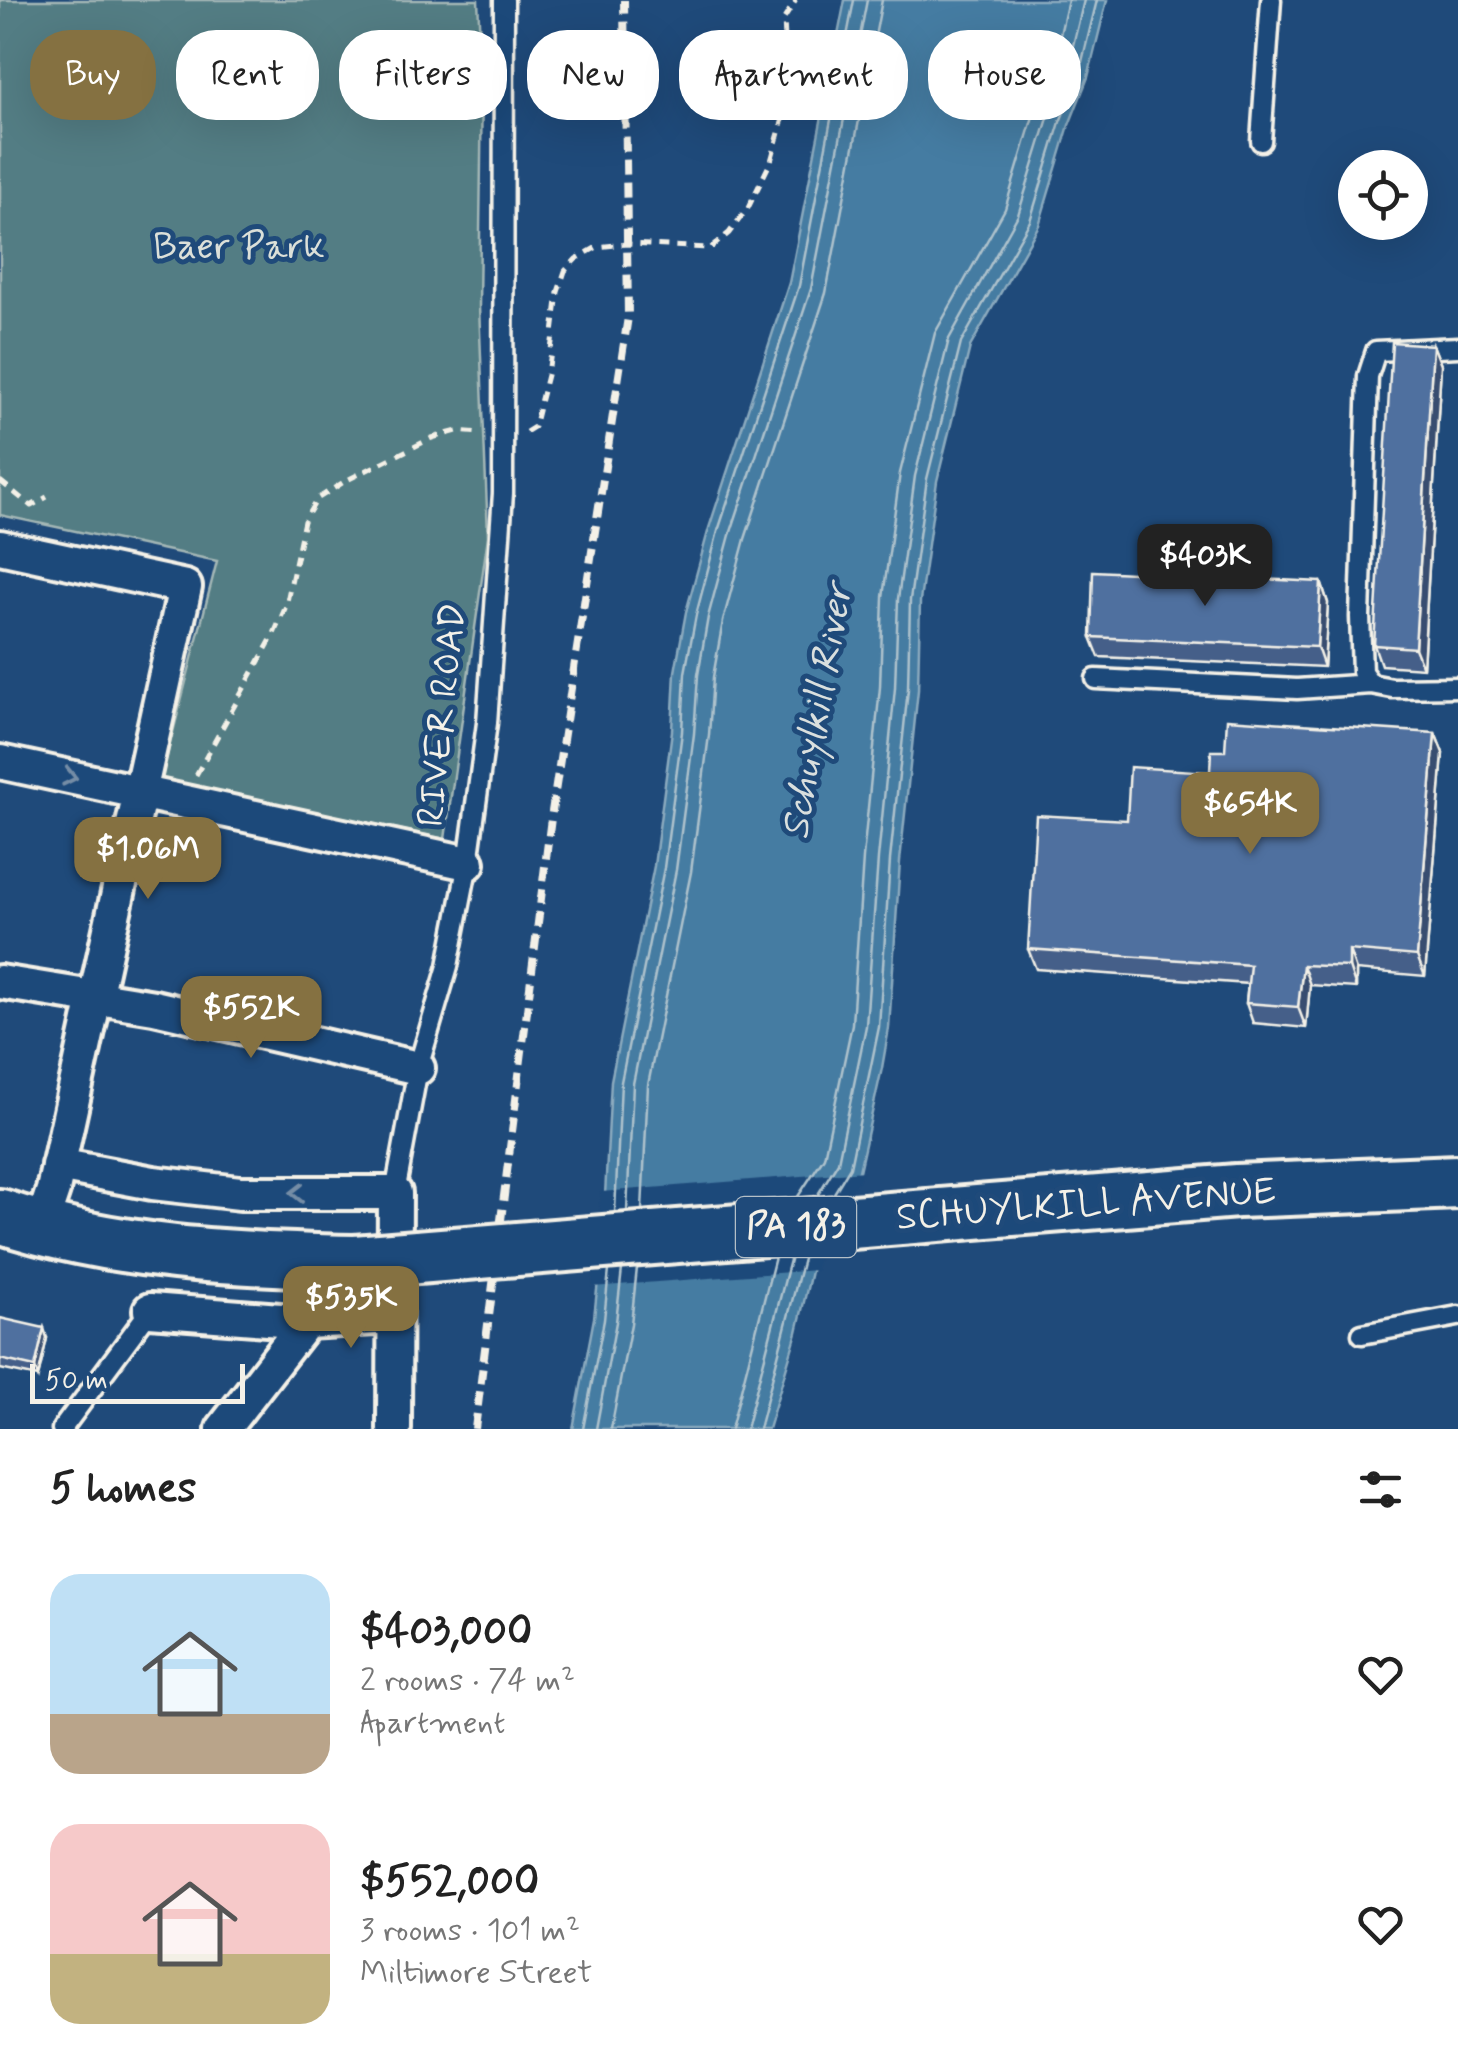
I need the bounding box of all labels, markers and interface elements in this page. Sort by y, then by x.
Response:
chip: Buy [30,30,156,120]
chip: Rent [176,30,319,120]
chip: Filters [339,30,507,120]
chip: New [527,30,659,120]
chip: Apartment [679,30,908,120]
chip: House [928,30,1081,120]
map controls [1338,150,1428,240]
button: locate [1338,150,1428,240]
park label: Baer Park [153,223,325,272]
pin: $403K [1135,524,1275,609]
text: $403K [1159,535,1251,577]
water label: Schuylkill River [770,575,867,843]
street label: RIVER ROAD [407,601,479,829]
one-way arrow [61,765,78,786]
pin: $654K [1180,772,1320,857]
text: $654K [1203,783,1297,825]
pin: $1.06M [67,817,229,902]
text: $1.06M [96,828,200,870]
pin: $552K [181,976,321,1061]
text: $552K [203,987,299,1029]
street label: SCHUYLKILL AVENUE [895,1167,1277,1243]
one-way arrow [289,1182,304,1204]
road number: PA 183 [736,1197,856,1257]
pin: $535K [281,1266,421,1351]
text: $535K [305,1277,397,1319]
scale bar [30,1359,245,1404]
text: 50 m [45,1363,108,1400]
text: 5 homes [50,1462,196,1517]
icon: filters [1353,1462,1408,1517]
text: $403,000 [360,1605,532,1660]
icon: home [130,1614,250,1734]
icon: heart [1353,1647,1408,1702]
text: 2 rooms · 74 m² [360,1660,575,1702]
text: Apartment [360,1702,505,1744]
text: $552,000 [360,1855,539,1910]
icon: home [130,1864,250,1984]
icon: heart [1353,1897,1408,1952]
text: 3 rooms · 101 m² [360,1910,580,1952]
text: Miltimore Street [360,1952,592,1994]

